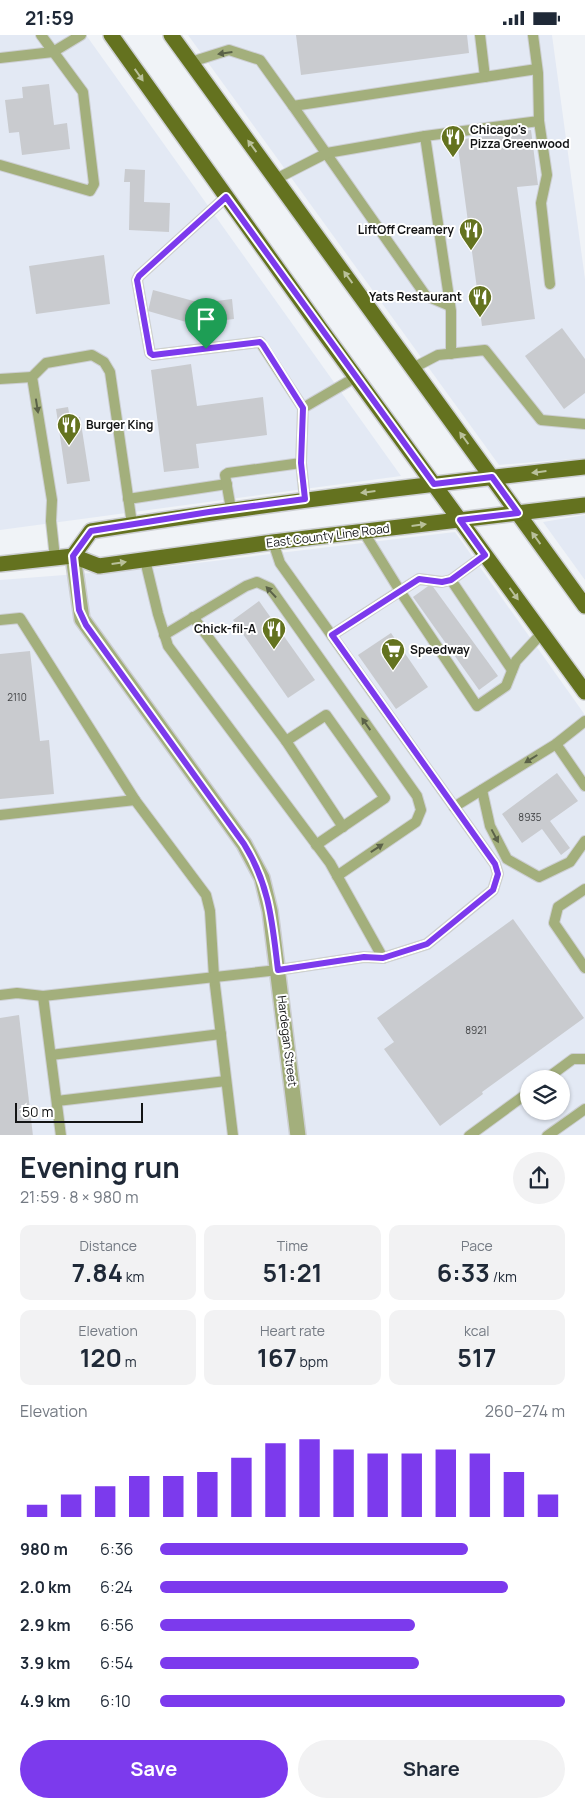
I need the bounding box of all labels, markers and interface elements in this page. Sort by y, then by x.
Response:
text: 21:59 [25,5,74,31]
one-way arrow [217,49,233,57]
one-way arrow [134,68,145,81]
place label: Chicago's Pizza Greenwood [470,121,570,152]
restaurant icon: Chicago's Pizza Greenwood [440,124,466,158]
one-way arrow [247,139,257,153]
restaurant icon: LiftOff Creamery [458,217,484,251]
place label: LiftOff Creamery [358,221,454,238]
one-way arrow [343,271,353,284]
restaurant icon: Yats Restaurant [467,284,493,318]
place label: Yats Restaurant [369,288,462,305]
pin [185,298,227,349]
icon: arrive [192,305,220,333]
one-way arrow [33,398,41,414]
restaurant icon: Burger King [56,412,82,446]
place label: Burger King [86,416,153,433]
one-way arrow [459,431,469,444]
one-way arrow [530,468,546,476]
one-way arrow [359,488,375,496]
street label: East County Line Road [265,519,391,552]
one-way arrow [412,521,428,529]
one-way arrow [531,531,541,545]
one-way arrow [112,559,128,567]
one-way arrow [266,586,277,598]
one-way arrow [509,588,519,601]
restaurant icon: Chick-fil-A [261,616,287,650]
place label: Chick-fil-A [194,620,256,637]
supermarket icon: Speedway [380,637,406,671]
place label: Speedway [410,641,470,658]
house number: 2110 [7,690,27,704]
one-way arrow [361,717,371,731]
one-way arrow [524,755,537,764]
house number: 8935 [518,810,542,824]
one-way arrow [491,829,499,844]
one-way arrow [371,843,384,853]
street label: Hardegan Street [273,994,302,1088]
house number: 8921 [465,1023,487,1037]
map controls [520,1070,570,1120]
button: layers [520,1070,570,1120]
scale bar [15,1101,142,1124]
text: 50 m [22,1102,53,1121]
text: Evening run [20,1148,180,1186]
button: share [513,1152,565,1204]
text: 21:59 · 8 × 980 m [20,1186,139,1208]
text: Distance [79,1236,137,1255]
text: Time [277,1236,308,1255]
text: Pace [461,1236,493,1255]
text: 7.84 [72,1255,123,1290]
text: 51:21 [262,1255,323,1290]
text: 6:33 [437,1255,490,1290]
text: km [123,1267,145,1286]
text: /km [490,1267,517,1286]
text: Elevation [79,1321,138,1340]
text: Heart rate [260,1321,325,1340]
text: kcal [464,1321,490,1340]
text: 120 [80,1340,122,1375]
text: 167 [257,1340,297,1375]
text: 517 [457,1340,496,1375]
text: m [122,1352,137,1371]
text: bpm [297,1352,328,1371]
text: Elevation [20,1400,88,1422]
text: 260–274 m [485,1400,565,1422]
text: 980 m [20,1538,68,1560]
text: 6:36 [100,1538,134,1560]
text: 2.0 km [20,1576,71,1598]
text: 6:24 [100,1576,133,1598]
text: 2.9 km [20,1614,71,1636]
text: 6:56 [100,1614,134,1636]
text: 3.9 km [20,1652,70,1674]
text: 6:54 [100,1652,133,1674]
text: 4.9 km [20,1690,70,1712]
text: 6:10 [100,1690,131,1712]
button: Save [20,1740,288,1798]
button: Share [298,1740,565,1798]

